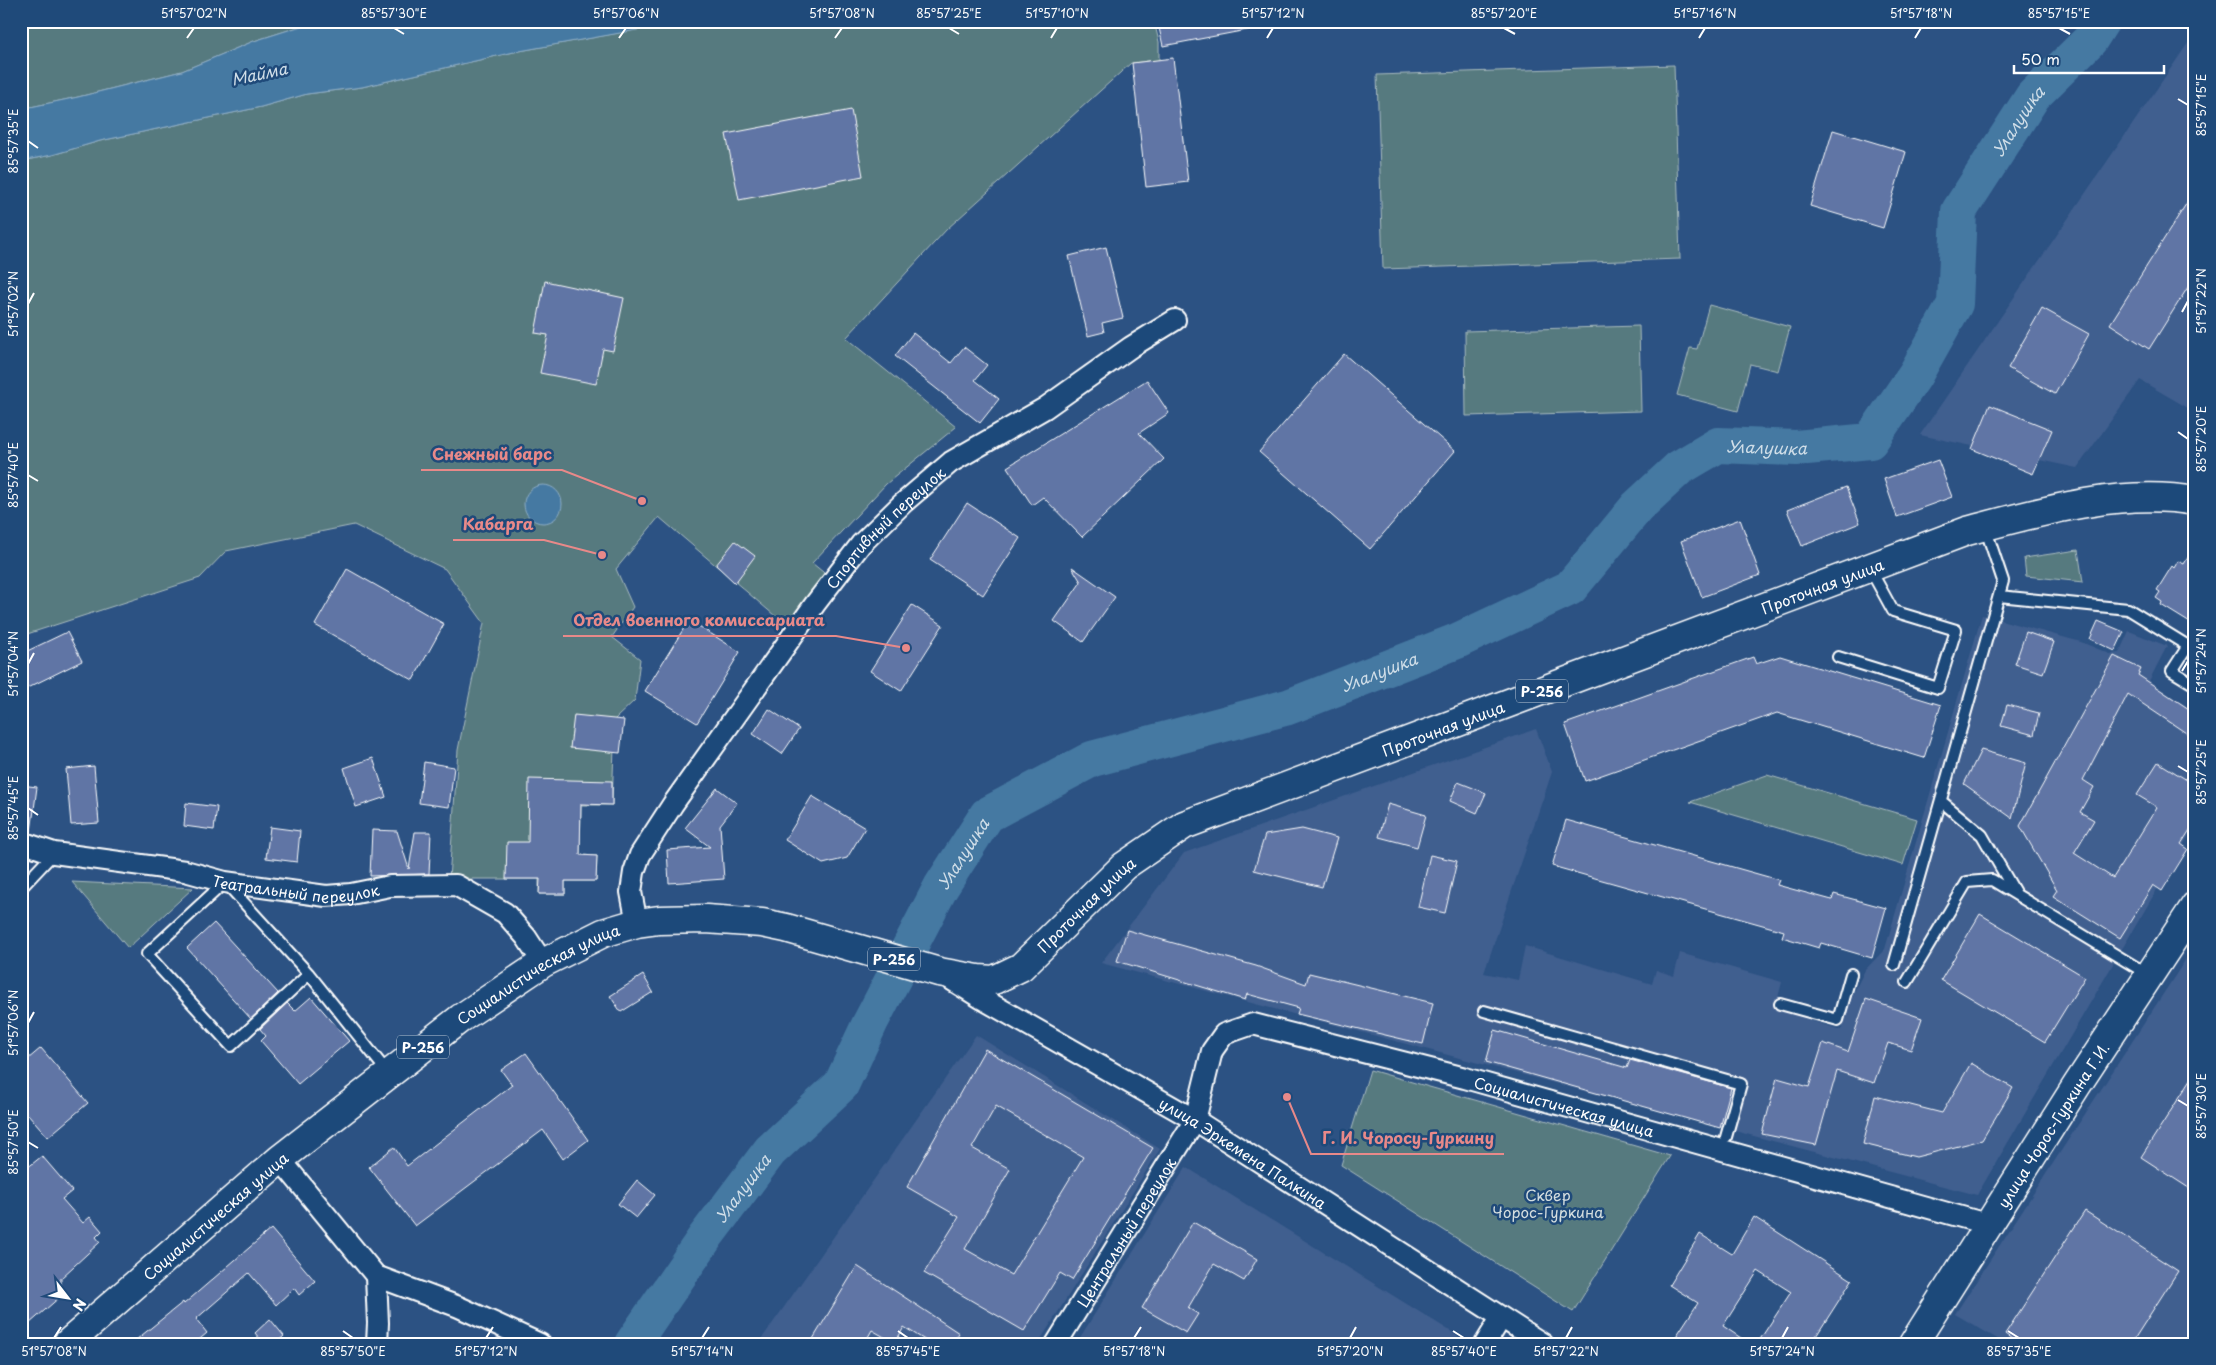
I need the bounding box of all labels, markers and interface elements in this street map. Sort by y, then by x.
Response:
text: 51°57'02"N [161,4,227,22]
text: 85°57'30"E [361,4,427,22]
text: 51°57'06"N [593,4,659,22]
text: 51°57'08"N [809,4,875,22]
text: 85°57'25"E [916,4,982,22]
text: 51°57'10"N [1025,4,1089,22]
text: 51°57'12"N [1241,4,1305,22]
text: 85°57'20"E [1471,4,1537,22]
text: 51°57'16"N [1673,4,1737,22]
text: 51°57'18"N [1890,4,1952,22]
text: 85°57'15"E [2028,4,2090,22]
scale bar [2014,42,2164,74]
text: 50 m [2021,47,2060,70]
water label: Майма [229,55,290,91]
text: 85°57'15"E [2192,74,2210,136]
water label: Улалушка [1986,79,2050,160]
text: 85°57'35"E [4,109,22,173]
text: 51°57'22"N [2192,268,2210,334]
text: 51°57'02"N [4,271,22,337]
text: 85°57'20"E [2192,406,2210,472]
water label: Улалушка [1726,433,1809,460]
callout: Снежный барс [421,439,562,470]
text: Снежный барс [432,441,552,465]
text: 85°57'40"E [4,442,22,508]
street label: Спортивный переулок [820,461,950,593]
callout: Кабарга [453,509,544,540]
text: Кабарга [462,511,534,535]
street label: Проточная улица [1757,552,1887,619]
callout: Отдел военного комиссариата [563,605,836,636]
text: Отдел военного комиссариата [573,607,825,631]
text: 51°57'24"N [2192,628,2210,694]
text: 51°57'04"N [4,631,22,697]
water label: Улалушка [1337,645,1421,697]
road number: Р-256 [1516,679,1568,702]
street label: Проточная улица [1378,694,1508,761]
text: 85°57'25"E [2192,739,2210,805]
text: 85°57'45"E [4,776,22,840]
water label: Улалушка [931,813,995,894]
street label: Проточная улица [1031,850,1140,957]
street label: Театральный переулок [210,868,381,908]
street label: Социалистическая улица [452,917,623,1030]
road number: Р-256 [868,948,920,971]
text: 51°57'06"N [4,990,22,1056]
road number: Р-256 [397,1036,449,1058]
street label: улица Чорос-Гуркина Г.И. [1991,1037,2114,1212]
street label: Социалистическая улица [1471,1070,1658,1142]
text: 85°57'30"E [2192,1073,2210,1139]
street label: улица Эркемена Палкина [1155,1091,1332,1214]
text: 85°57'50"E [4,1109,22,1175]
callout: Г. И. Чоросу-Гуркину [1311,1123,1504,1154]
text: Г. И. Чоросу-Гуркину [1322,1125,1494,1149]
street label: Социалистическая улица [137,1145,293,1285]
water label: Улалушка [709,1148,776,1227]
street label: Центральный переулок [1070,1152,1181,1311]
park label: Сквер Чорос-Гуркина [1492,1183,1604,1223]
north arrow [42,1272,92,1322]
text: N [68,1295,91,1315]
text: 51°57'08"N [21,1342,87,1360]
text: 85°57'50"E [320,1342,386,1360]
text: 51°57'12"N [454,1342,518,1360]
text: 51°57'14"N [671,1342,733,1360]
text: 85°57'45"E [876,1342,940,1360]
text: 51°57'18"N [1103,1342,1165,1360]
text: 51°57'20"N [1317,1342,1383,1360]
text: 85°57'40"E [1431,1342,1497,1360]
text: 51°57'22"N [1533,1342,1599,1360]
text: 51°57'24"N [1749,1342,1815,1360]
text: 85°57'35"E [1987,1342,2051,1360]

